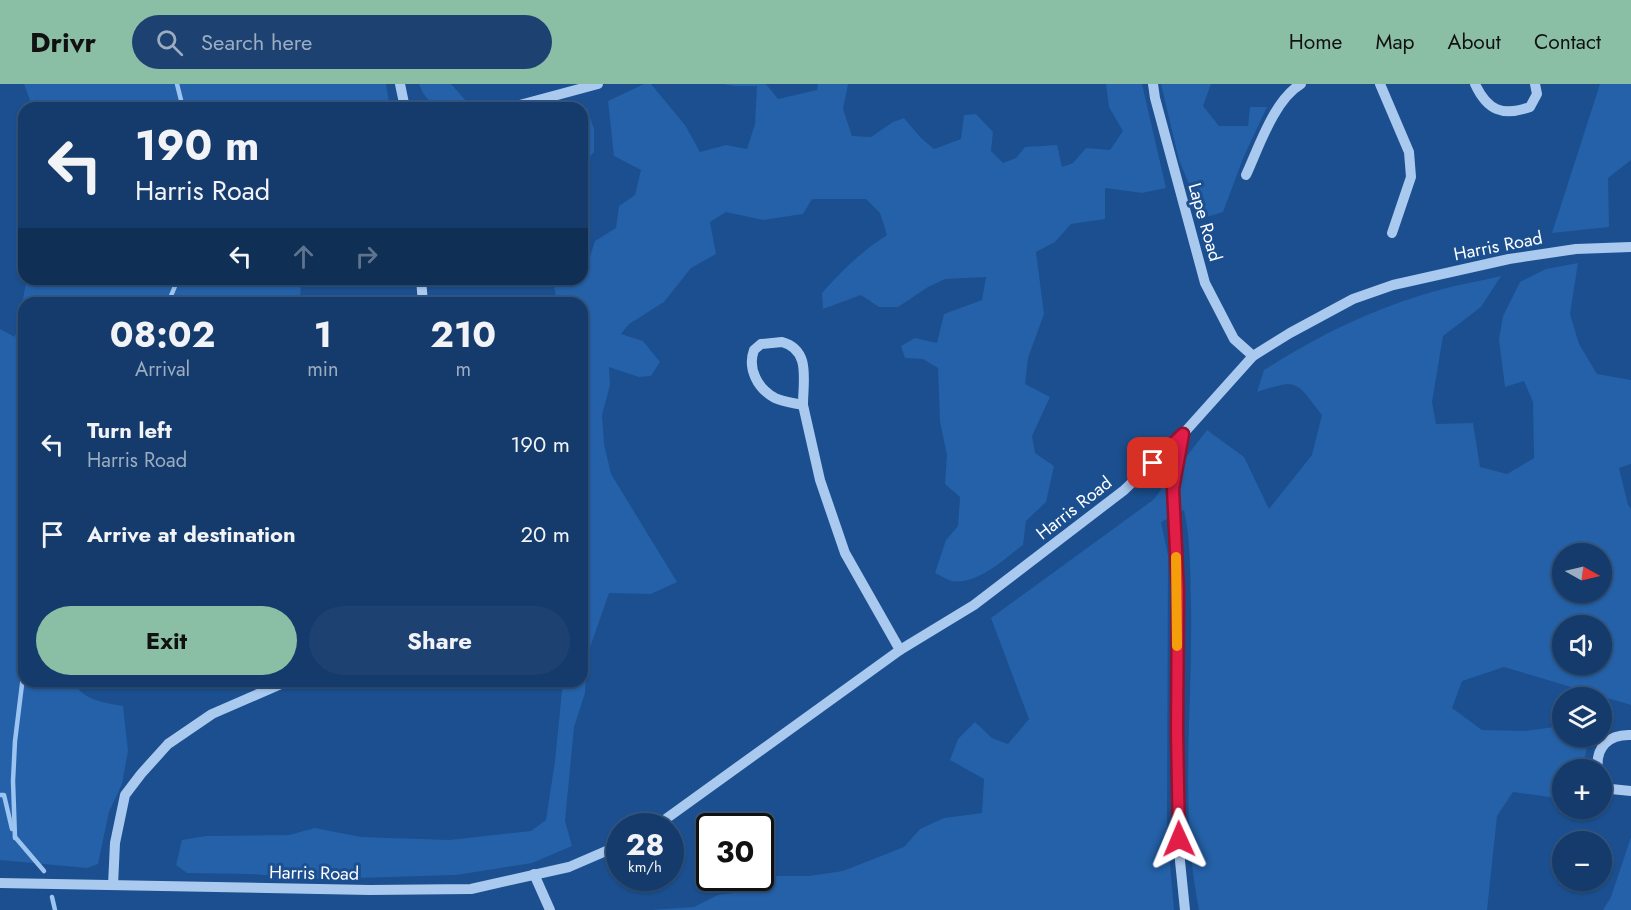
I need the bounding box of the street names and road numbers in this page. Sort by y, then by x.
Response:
street label: Lape Road [1181,180,1229,264]
street label: Harris Road [1451,225,1545,267]
street label: Harris Road [1031,470,1117,546]
street label: Harris Road [269,859,359,887]

